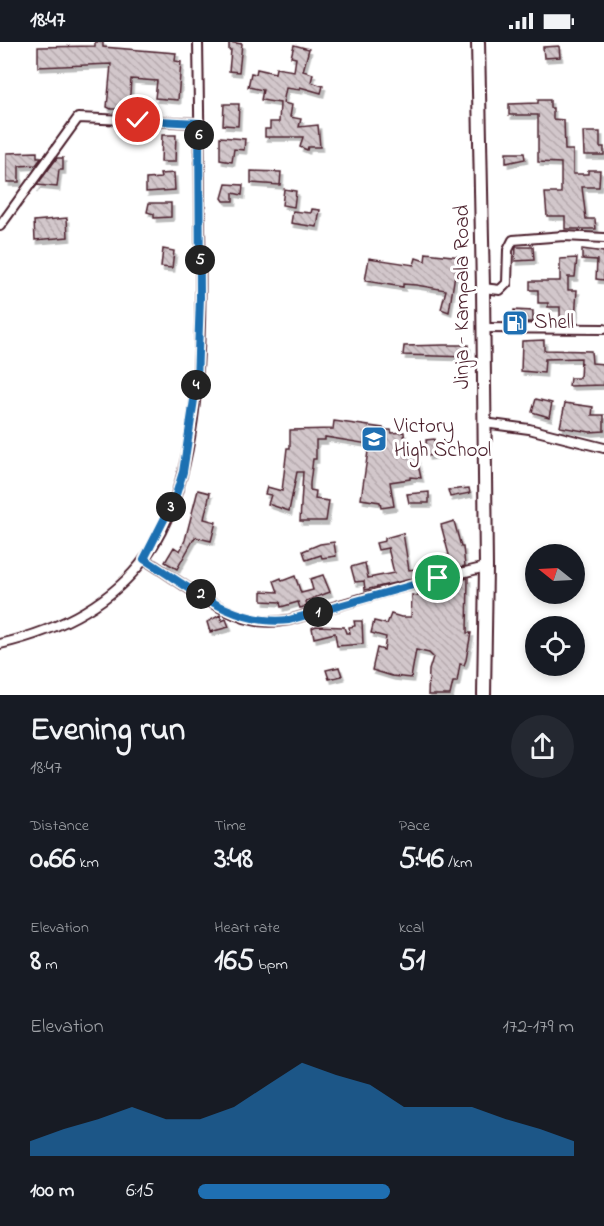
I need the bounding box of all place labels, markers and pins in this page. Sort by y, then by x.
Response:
pin [112,94,163,145]
pin: 6 [184,120,214,150]
pin: 5 [185,245,215,275]
fuel station icon: Shell [500,308,530,338]
place label: Shell [534,308,574,338]
pin: 4 [181,370,211,400]
place label: Victory High School [393,412,491,468]
school or university icon: Victory High School [359,424,389,454]
pin: 3 [156,492,186,522]
pin [412,552,463,603]
pin: 2 [186,579,216,609]
pin: 1 [303,597,333,627]

